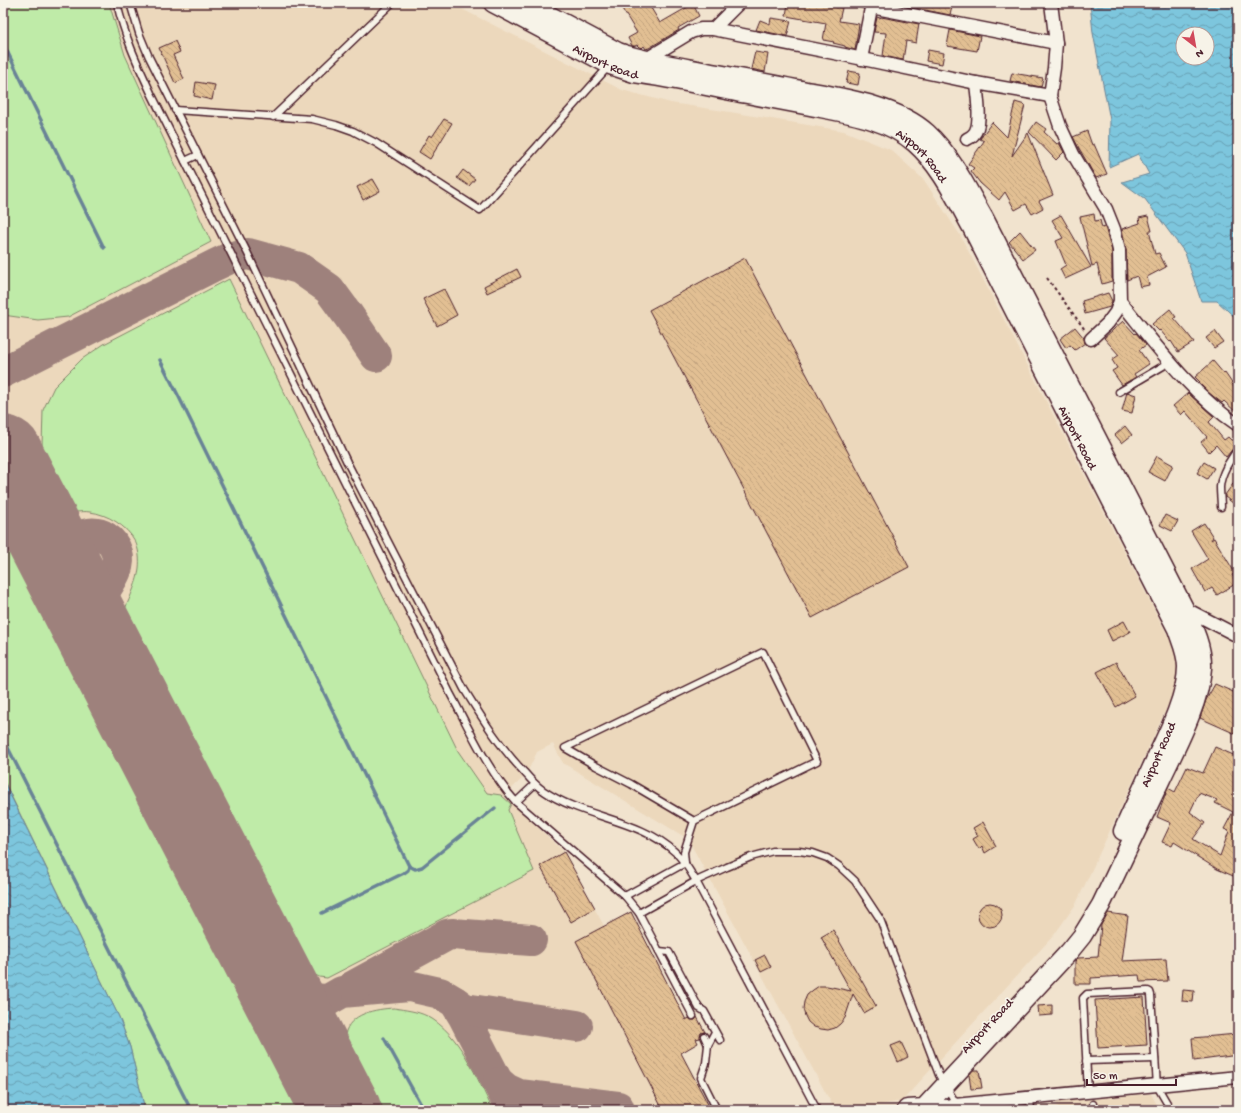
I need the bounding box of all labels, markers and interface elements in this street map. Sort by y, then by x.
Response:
north arrow [1175,26,1215,66]
street label: Airport Road [570,42,640,84]
text: N [1193,46,1205,60]
street label: Airport Road [892,126,950,187]
street label: Airport Road [1054,404,1100,474]
street label: Airport Road [1138,719,1181,790]
street label: Airport Road [959,995,1018,1057]
scale bar [1087,1061,1176,1087]
text: 50 m [1093,1070,1118,1084]

